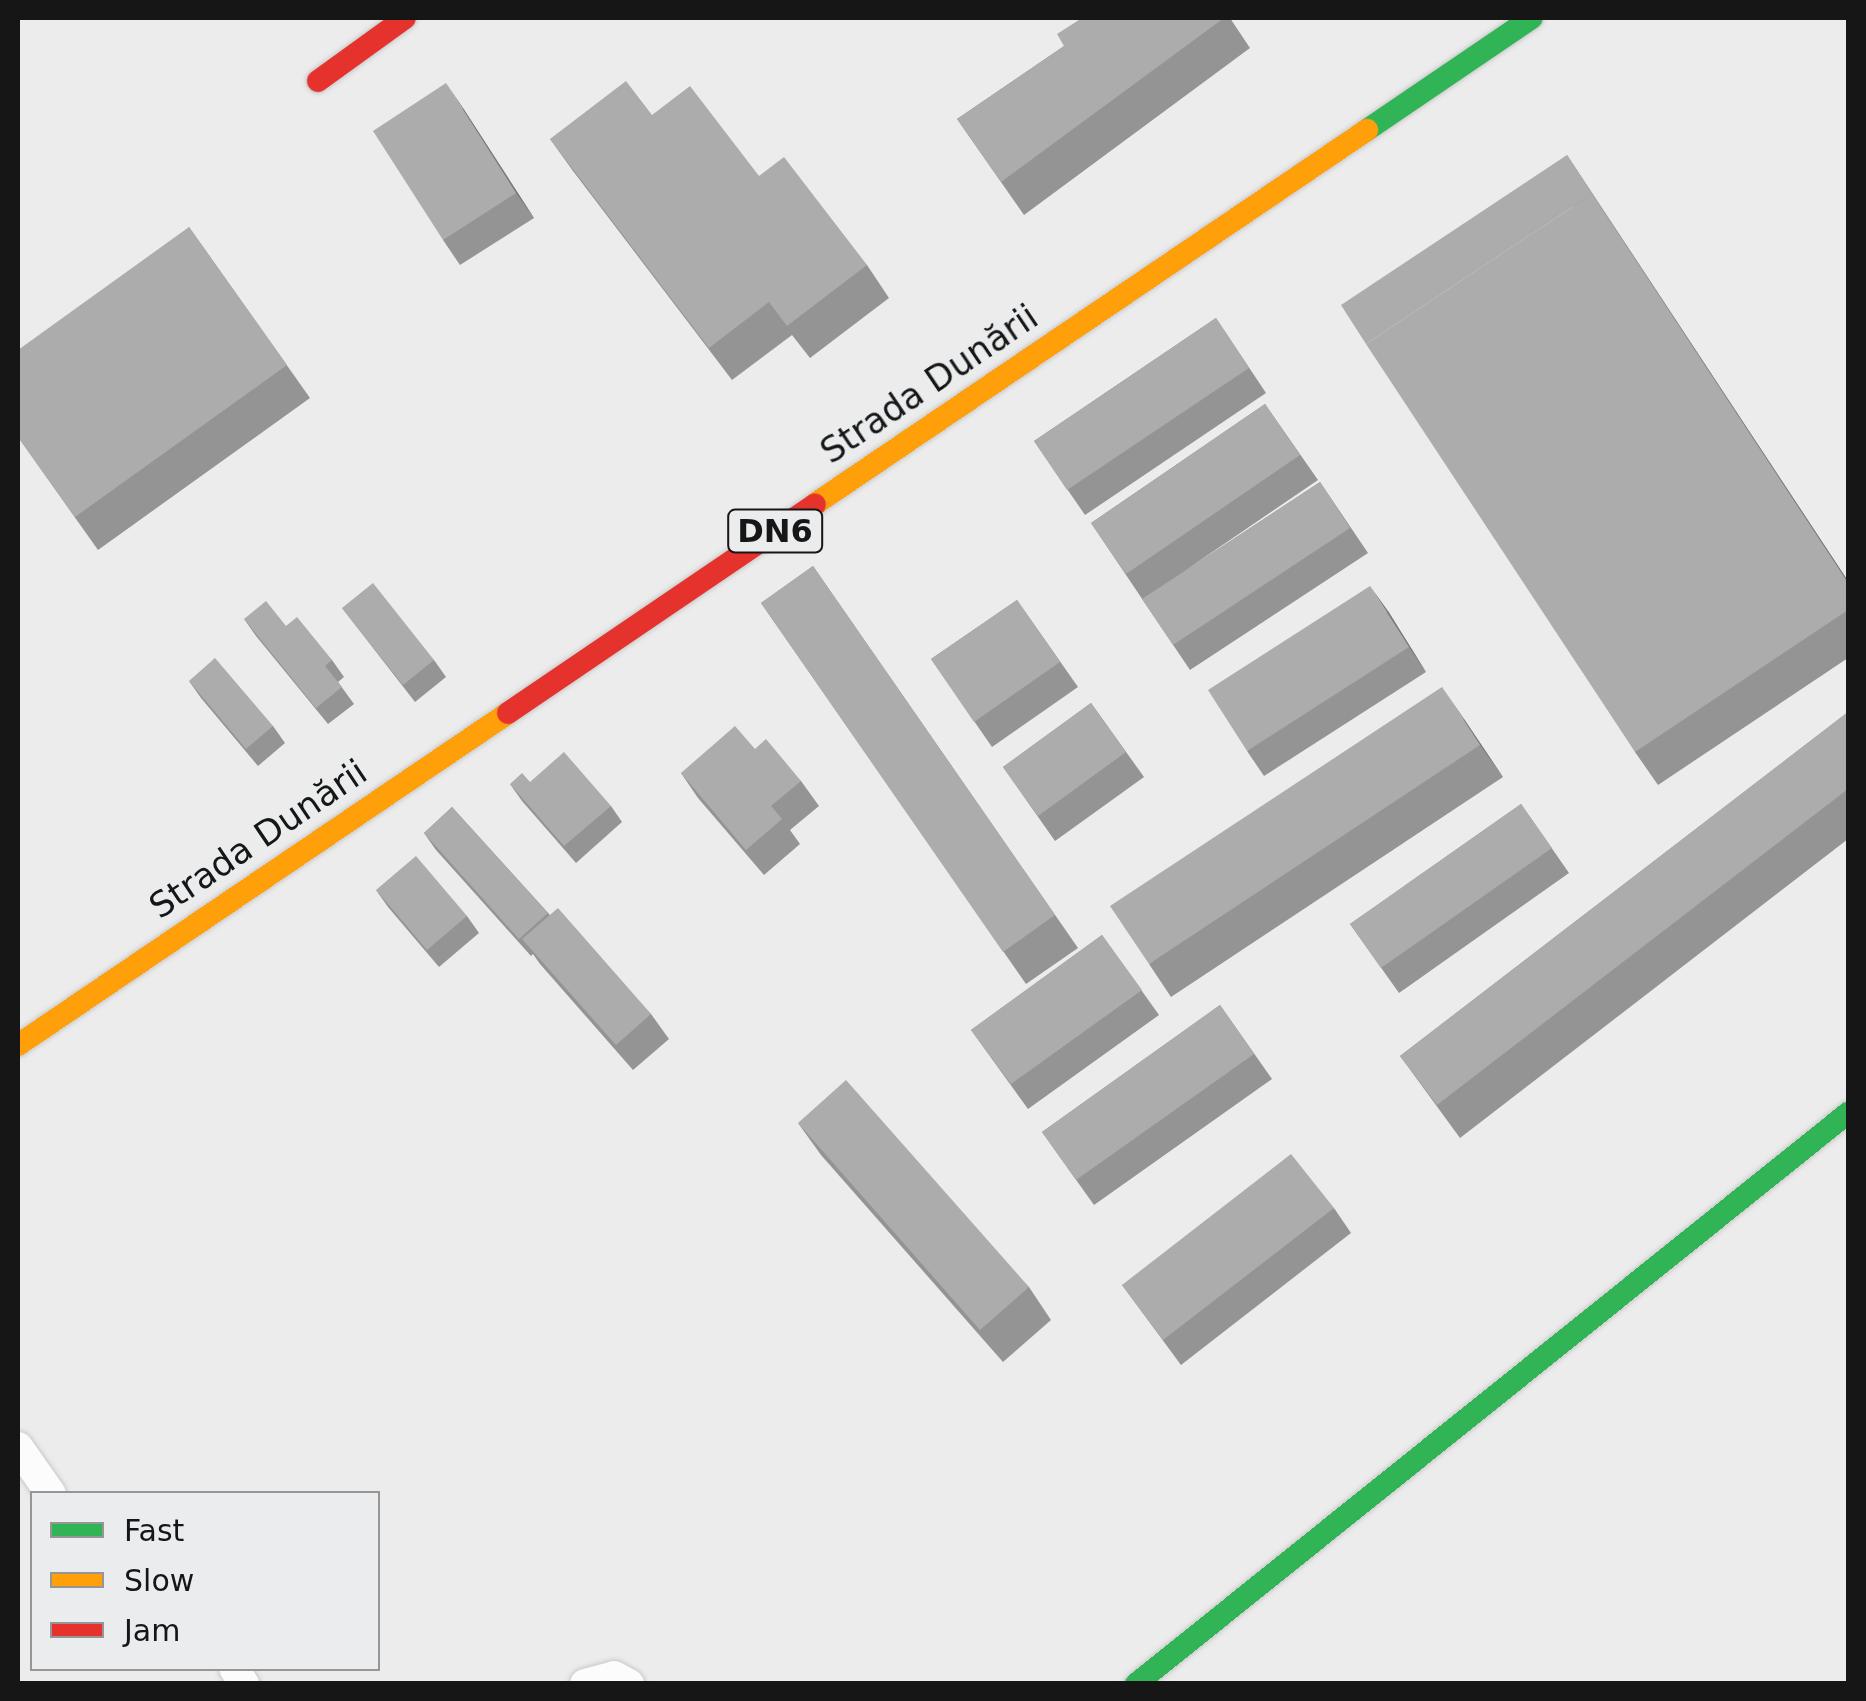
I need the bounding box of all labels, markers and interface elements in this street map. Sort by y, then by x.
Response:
street label: Strada Dunării [812,296,1046,472]
road number: DN6 [725,504,825,558]
street label: Strada Dunării [141,751,375,927]
legend [30,1491,380,1671]
text: Fast [124,1513,184,1548]
text: Slow [124,1563,194,1598]
text: Jam [124,1613,180,1648]

